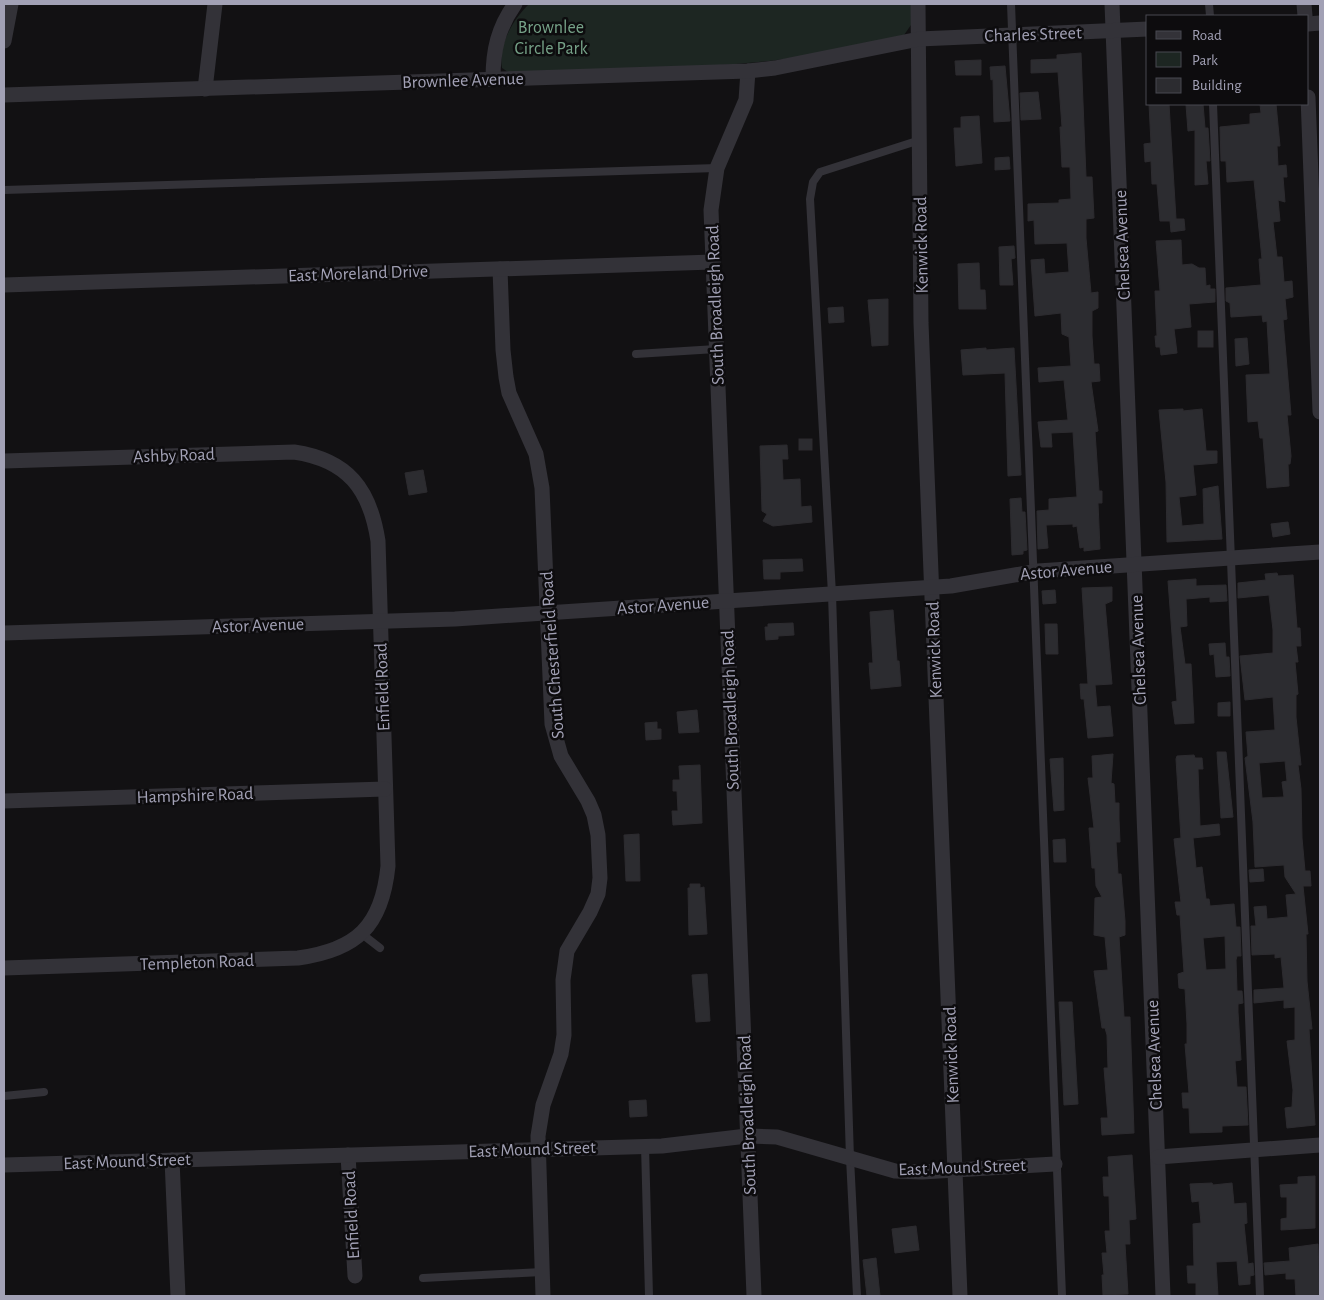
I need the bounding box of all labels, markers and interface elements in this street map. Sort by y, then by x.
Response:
legend [1146,15,1309,105]
park label: Brownlee Circle Park [514,19,588,58]
street label: Charles Street [984,24,1082,46]
text: Road [1192,28,1222,43]
text: Park [1192,53,1218,68]
street label: Brownlee Avenue [402,70,524,92]
text: Building [1192,78,1242,93]
street label: Chelsea Avenue [1112,190,1134,300]
street label: Kenwick Road [912,196,932,294]
street label: South Broadleigh Road [704,225,728,385]
street label: East Moreland Drive [288,263,428,285]
street label: Ashby Road [133,446,215,466]
street label: Astor Avenue [1019,558,1113,584]
street label: South Chesterfield Road [538,570,568,740]
street label: Astor Avenue [616,594,710,618]
street label: Chelsea Avenue [1128,595,1150,705]
street label: Kenwick Road [924,601,946,699]
street label: Astor Avenue [212,615,305,637]
street label: South Broadleigh Road [719,630,743,790]
street label: Enfield Road [372,642,394,731]
street label: Hampshire Road [136,785,254,807]
street label: Templeton Road [140,952,255,974]
street label: Chelsea Avenue [1144,1000,1166,1110]
street label: Kenwick Road [941,1006,963,1104]
street label: South Broadleigh Road [736,1035,760,1195]
street label: East Mound Street [468,1139,596,1161]
street label: East Mound Street [63,1151,191,1173]
street label: East Mound Street [898,1157,1026,1179]
street label: Enfield Road [341,1170,363,1260]

